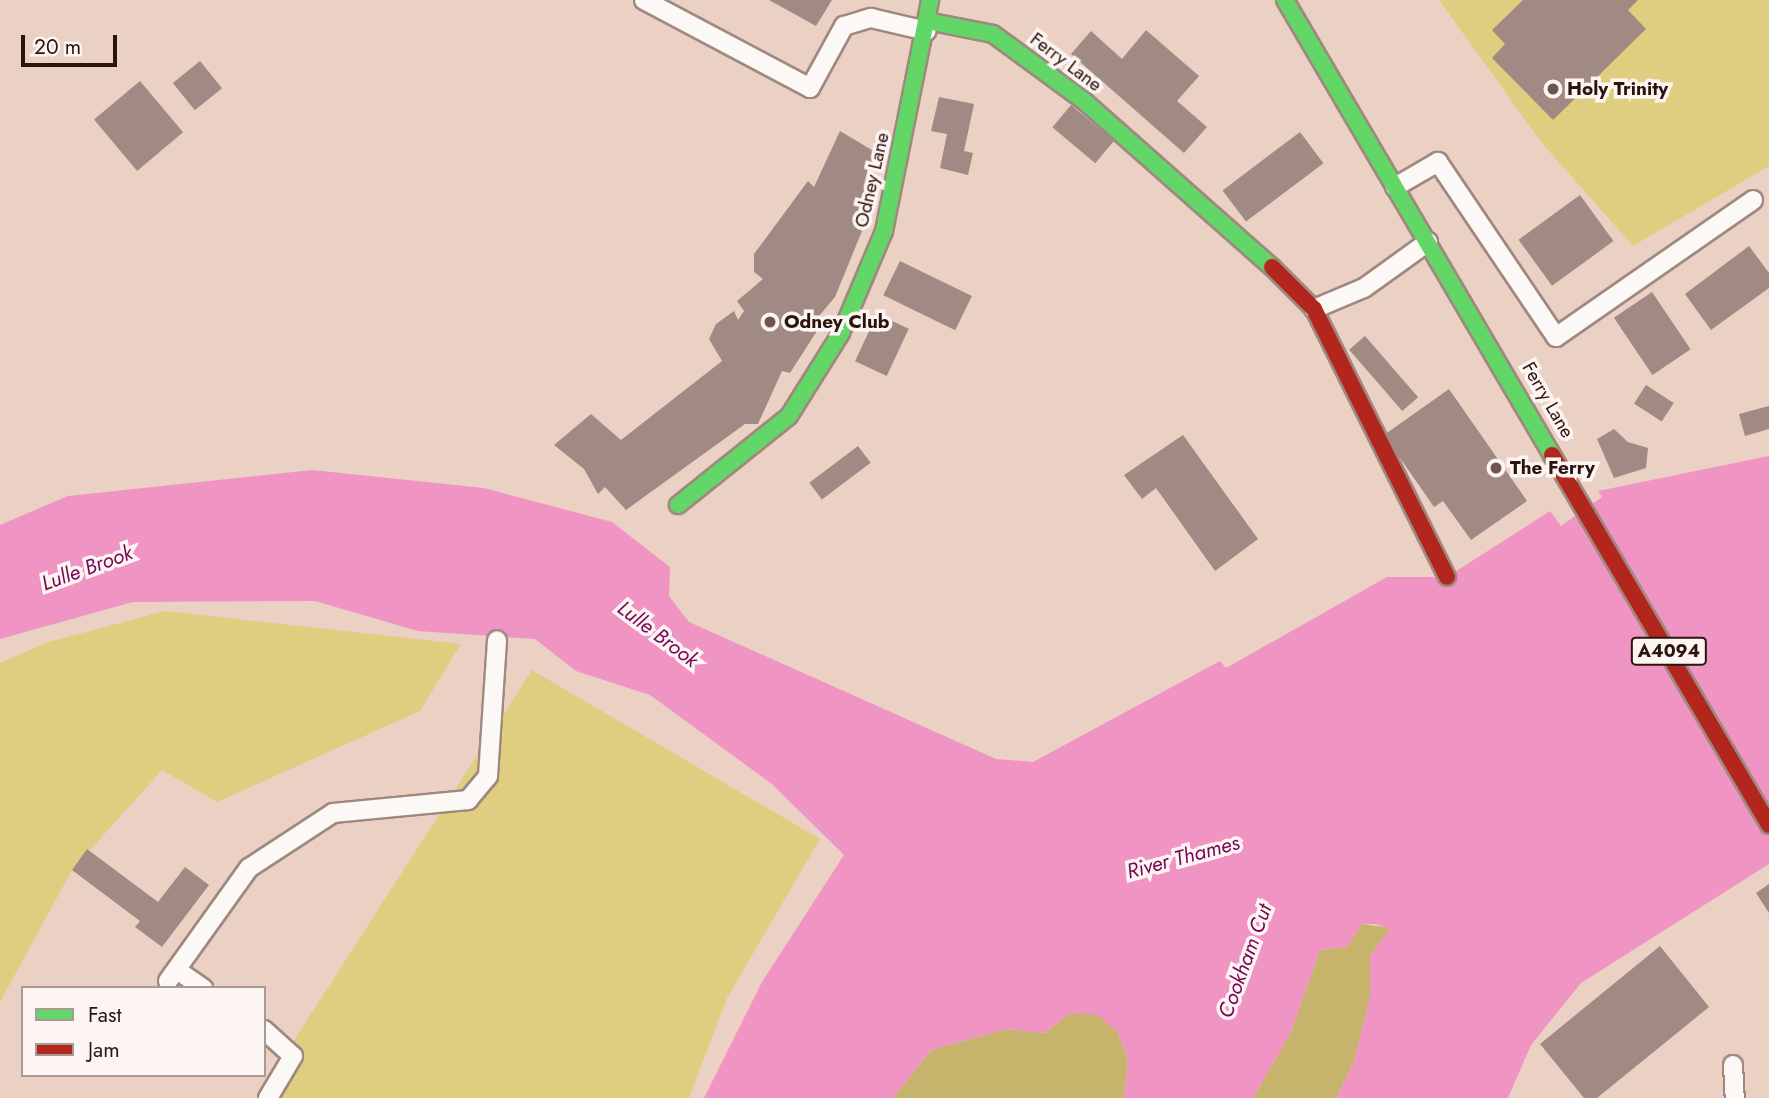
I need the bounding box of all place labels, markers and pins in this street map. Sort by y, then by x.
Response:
place label: Holy Trinity [1567,78,1668,100]
marker: Holy Trinity [1545,81,1561,97]
place label: Odney Club [784,311,890,333]
marker: Odney Club [762,314,778,330]
place label: The Ferry [1510,457,1595,479]
marker: The Ferry [1488,460,1504,476]

